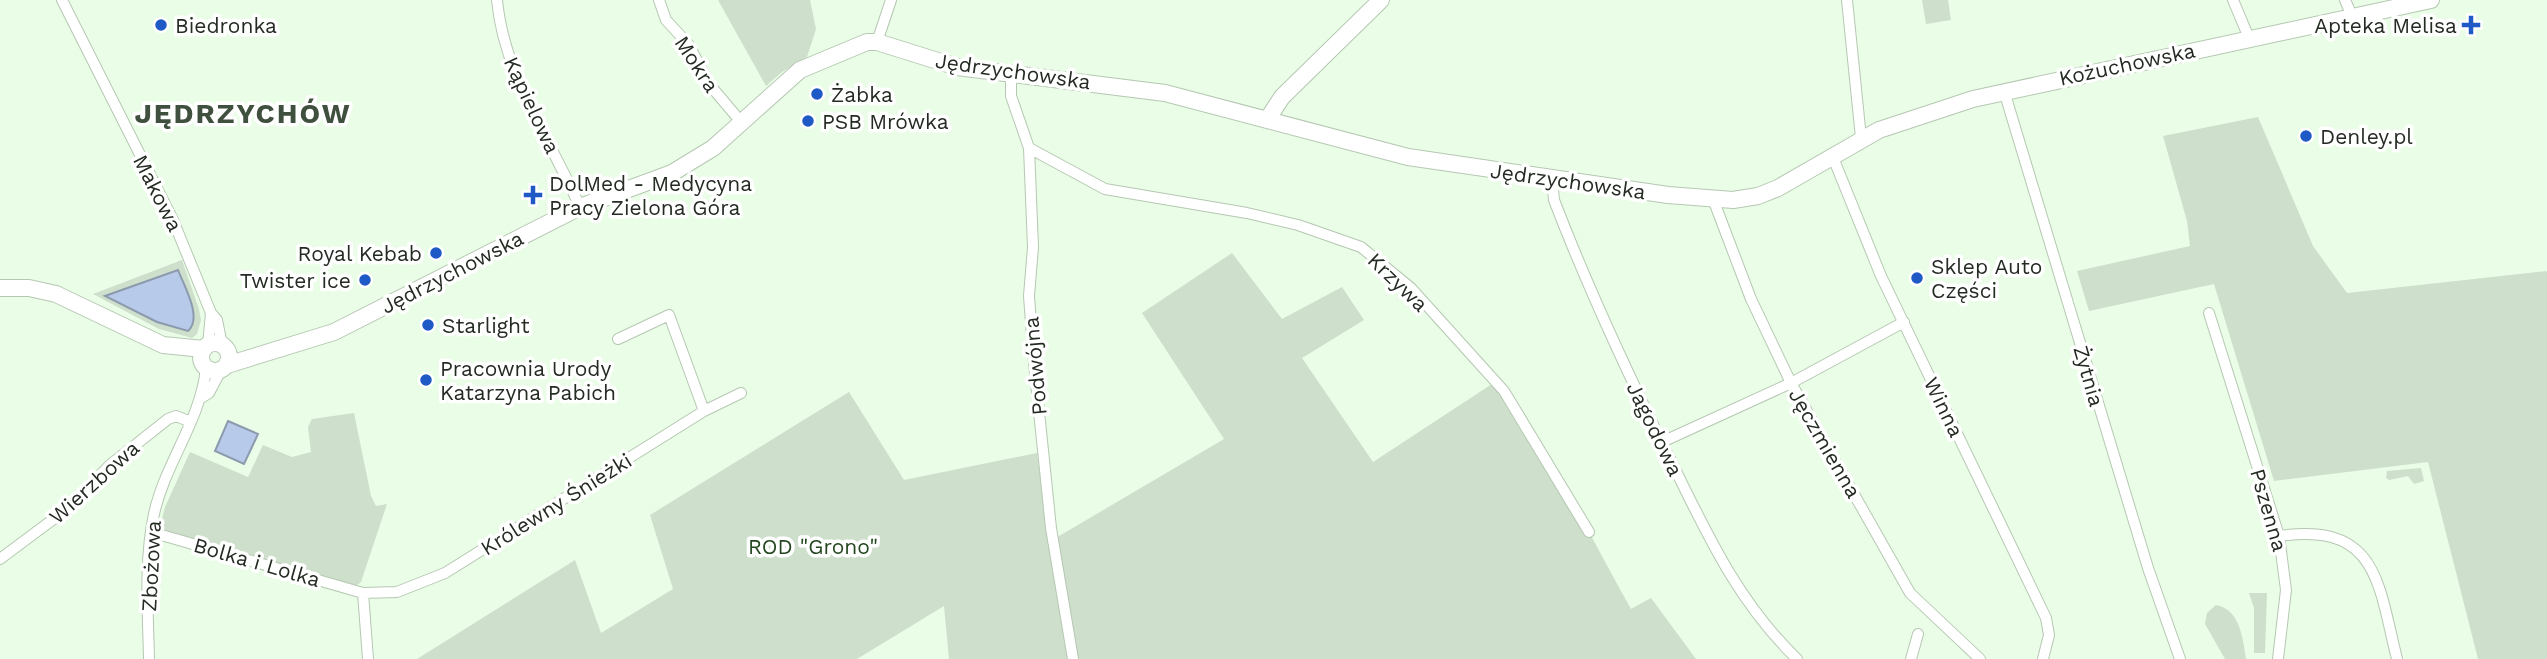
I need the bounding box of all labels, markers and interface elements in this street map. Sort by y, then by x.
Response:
place label: Biedronka [175,13,277,38]
place label: Apteka Melisa [2314,13,2457,38]
marker: Biedronka [153,17,169,33]
marker: Apteka Melisa [2463,17,2479,33]
street label: Mokra [670,31,725,97]
street label: Kożuchowska [2057,37,2197,91]
street label: Jędrzychowska [934,48,1092,94]
street label: Kąpielowa [499,53,565,158]
place label: Żabka [831,82,893,107]
marker: Żabka [809,86,825,102]
district label: JĘDRZYCHÓW [134,97,352,130]
place label: PSB Mrówka [822,109,949,134]
marker: PSB Mrówka [800,113,816,129]
place label: Denley.pl [2320,124,2413,149]
marker: Denley.pl [2298,128,2314,144]
street label: Makowa [128,150,188,236]
street label: Jędrzychowska [1489,158,1647,204]
place label: DolMed - Medycyna Pracy Zielona Góra [549,171,752,220]
marker: DolMed - Medycyna Pracy Zielona Góra [523,185,543,205]
street label: Jędrzychowska [377,225,528,319]
place label: Royal Kebab [298,241,422,266]
marker: Royal Kebab [428,245,444,261]
street label: Krzywa [1363,247,1433,317]
place label: Sklep Auto Części [1931,254,2042,303]
place label: Twister ice [240,268,351,293]
marker: Sklep Auto Części [1909,270,1925,286]
marker: Twister ice [357,272,373,288]
place label: Starlight [442,313,530,338]
street label: Podwójna [1018,316,1052,416]
marker: Starlight [420,317,436,333]
street label: Żytnia [2068,343,2110,409]
place label: Pracownia Urody Katarzyna Pabich [440,356,616,405]
marker: Pracownia Urody Katarzyna Pabich [418,372,434,388]
street label: Winna [1919,373,1969,441]
street label: Jagodowa [1621,378,1689,480]
street label: Jęczmienna [1784,384,1866,502]
street label: Wierzbowa [44,435,144,529]
street label: Królewny Śnieżki [476,447,636,561]
street label: Pszenna [2245,466,2293,554]
street label: Zbożowa [136,520,166,612]
street label: Bolka i Lolka [191,532,323,592]
park label: ROD "Grono" [748,534,878,559]

